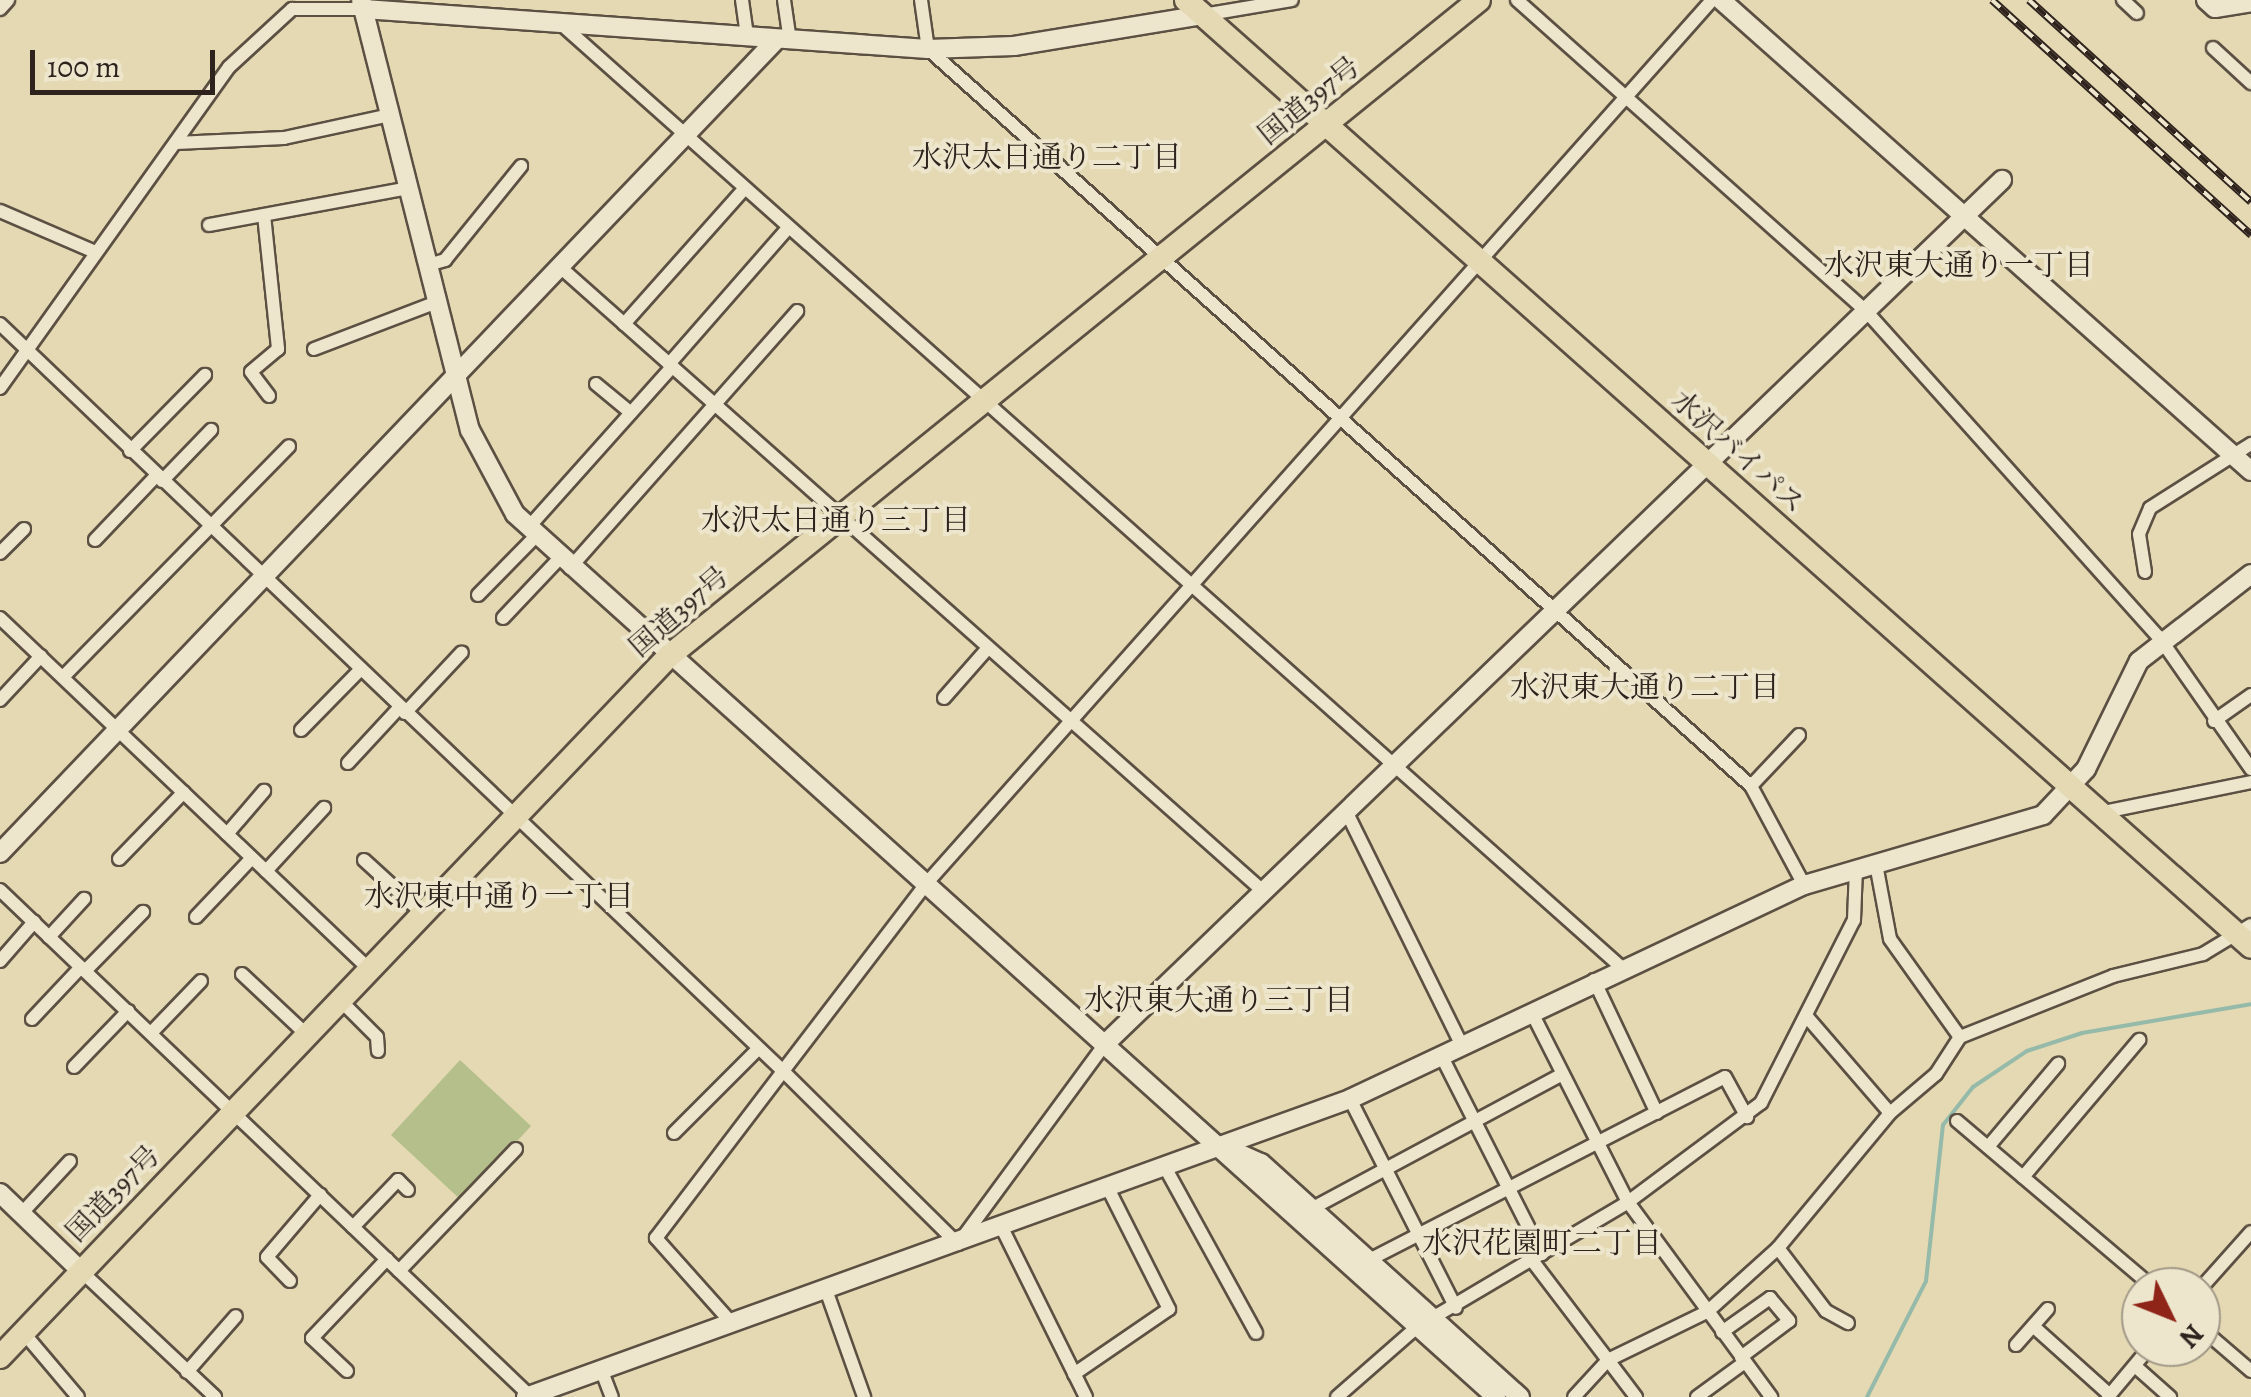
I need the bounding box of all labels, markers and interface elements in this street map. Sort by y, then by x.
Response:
scale bar [35,30,220,92]
text: 100 m [47,47,120,87]
street label: 国道397号 [1252,50,1366,152]
district label: 水沢太日通り二丁目 [912,139,1182,175]
district label: 水沢東大通り一丁目 [1824,247,2094,283]
street label: 水沢バイパス [1664,383,1812,521]
district label: 水沢太日通り三丁目 [701,502,971,538]
street label: 国道397号 [623,560,735,664]
district label: 水沢東大通り二丁目 [1510,669,1780,705]
district label: 水沢東中通り一丁目 [364,878,634,914]
district label: 水沢東大通り三丁目 [1084,982,1354,1018]
street label: 国道397号 [59,1139,167,1249]
district label: 水沢花園町二丁目 [1422,1225,1662,1261]
north arrow [2121,1267,2221,1367]
text: N [2171,1316,2212,1357]

